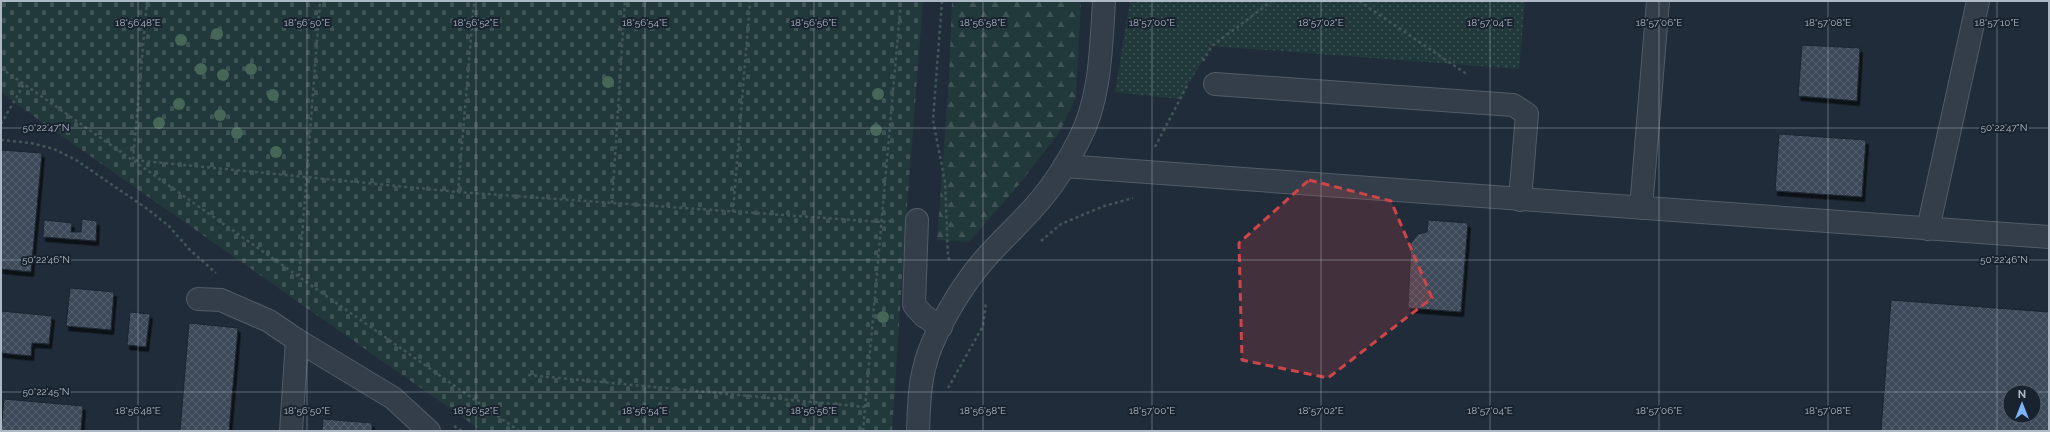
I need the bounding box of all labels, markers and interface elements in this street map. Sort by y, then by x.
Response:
text: 18°56'48"E [115,17,161,28]
text: 18°56'50"E [284,17,330,28]
text: 18°56'52"E [453,17,499,28]
text: 18°56'54"E [622,17,668,28]
text: 18°56'56"E [791,17,837,28]
text: 18°56'58"E [960,17,1006,28]
text: 18°57'00"E [1129,17,1175,28]
text: 18°57'02"E [1298,17,1344,28]
text: 18°57'04"E [1467,17,1513,28]
text: 18°57'06"E [1636,17,1682,28]
text: 18°57'08"E [1805,17,1851,28]
text: 18°57'10"E [1975,17,2019,28]
text: 50°22'47"N [22,122,70,133]
text: 50°22'47"N [1980,122,2028,133]
text: 50°22'46"N [22,254,70,265]
text: 50°22'46"N [1980,254,2028,265]
north arrow [2002,384,2042,424]
text: 50°22'45"N [22,386,70,397]
text: N [2018,388,2026,401]
text: 18°56'48"E [115,405,161,416]
text: 18°56'50"E [284,405,330,416]
text: 18°56'52"E [453,405,499,416]
text: 18°56'54"E [622,405,668,416]
text: 18°56'56"E [791,405,837,416]
text: 18°56'58"E [960,405,1006,416]
text: 18°57'00"E [1129,405,1175,416]
text: 18°57'02"E [1298,405,1344,416]
text: 18°57'04"E [1467,405,1513,416]
text: 18°57'06"E [1636,405,1682,416]
text: 18°57'08"E [1805,405,1851,416]

